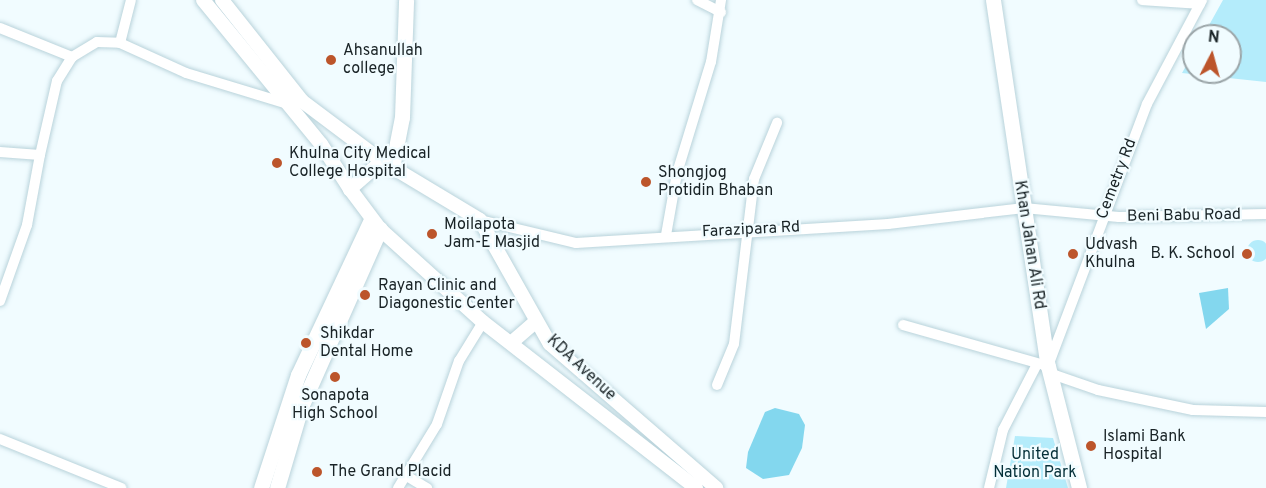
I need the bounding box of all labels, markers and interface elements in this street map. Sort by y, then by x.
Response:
north arrow [1182,24,1242,84]
text: N [1207,28,1220,49]
place label: Ahsanullah college [343,41,423,79]
marker: Ahsanullah college [324,53,338,67]
street label: Cemetry Rd [1093,136,1141,222]
place label: Khulna City Medical College Hospital [289,144,431,182]
marker: Khulna City Medical College Hospital [270,156,284,170]
place label: Shongjog Protidin Bhaban [658,163,773,201]
marker: Shongjog Protidin Bhaban [639,175,653,189]
street label: Khan Jahan Ali Rd [1009,179,1049,311]
street label: Beni Babu Road [1127,205,1241,227]
place label: Moilapota Jam-E Masjid [444,215,540,253]
street label: Farazipara Rd [702,218,800,242]
marker: Moilapota Jam-E Masjid [425,227,439,241]
place label: Udvash Khulna [1085,235,1138,273]
place label: B. K. School [1150,244,1235,264]
marker: Udvash Khulna [1066,247,1080,261]
marker: B. K. School [1240,247,1254,261]
place label: Rayan Clinic and Diagonestic Center [378,276,515,314]
marker: Rayan Clinic and Diagonestic Center [356,286,374,304]
place label: Shikdar Dental Home [320,324,413,362]
street label: KDA Avenue [542,331,620,405]
marker: Shikdar Dental Home [297,334,315,352]
marker: Sonapota High School [328,370,342,384]
place label: Sonapota High School [292,386,378,424]
place label: Islami Bank Hospital [1103,427,1186,465]
marker: Islami Bank Hospital [1084,439,1098,453]
park label: United Nation Park [993,445,1077,483]
place label: The Grand Placid [329,462,451,482]
marker: The Grand Placid [310,465,324,479]

